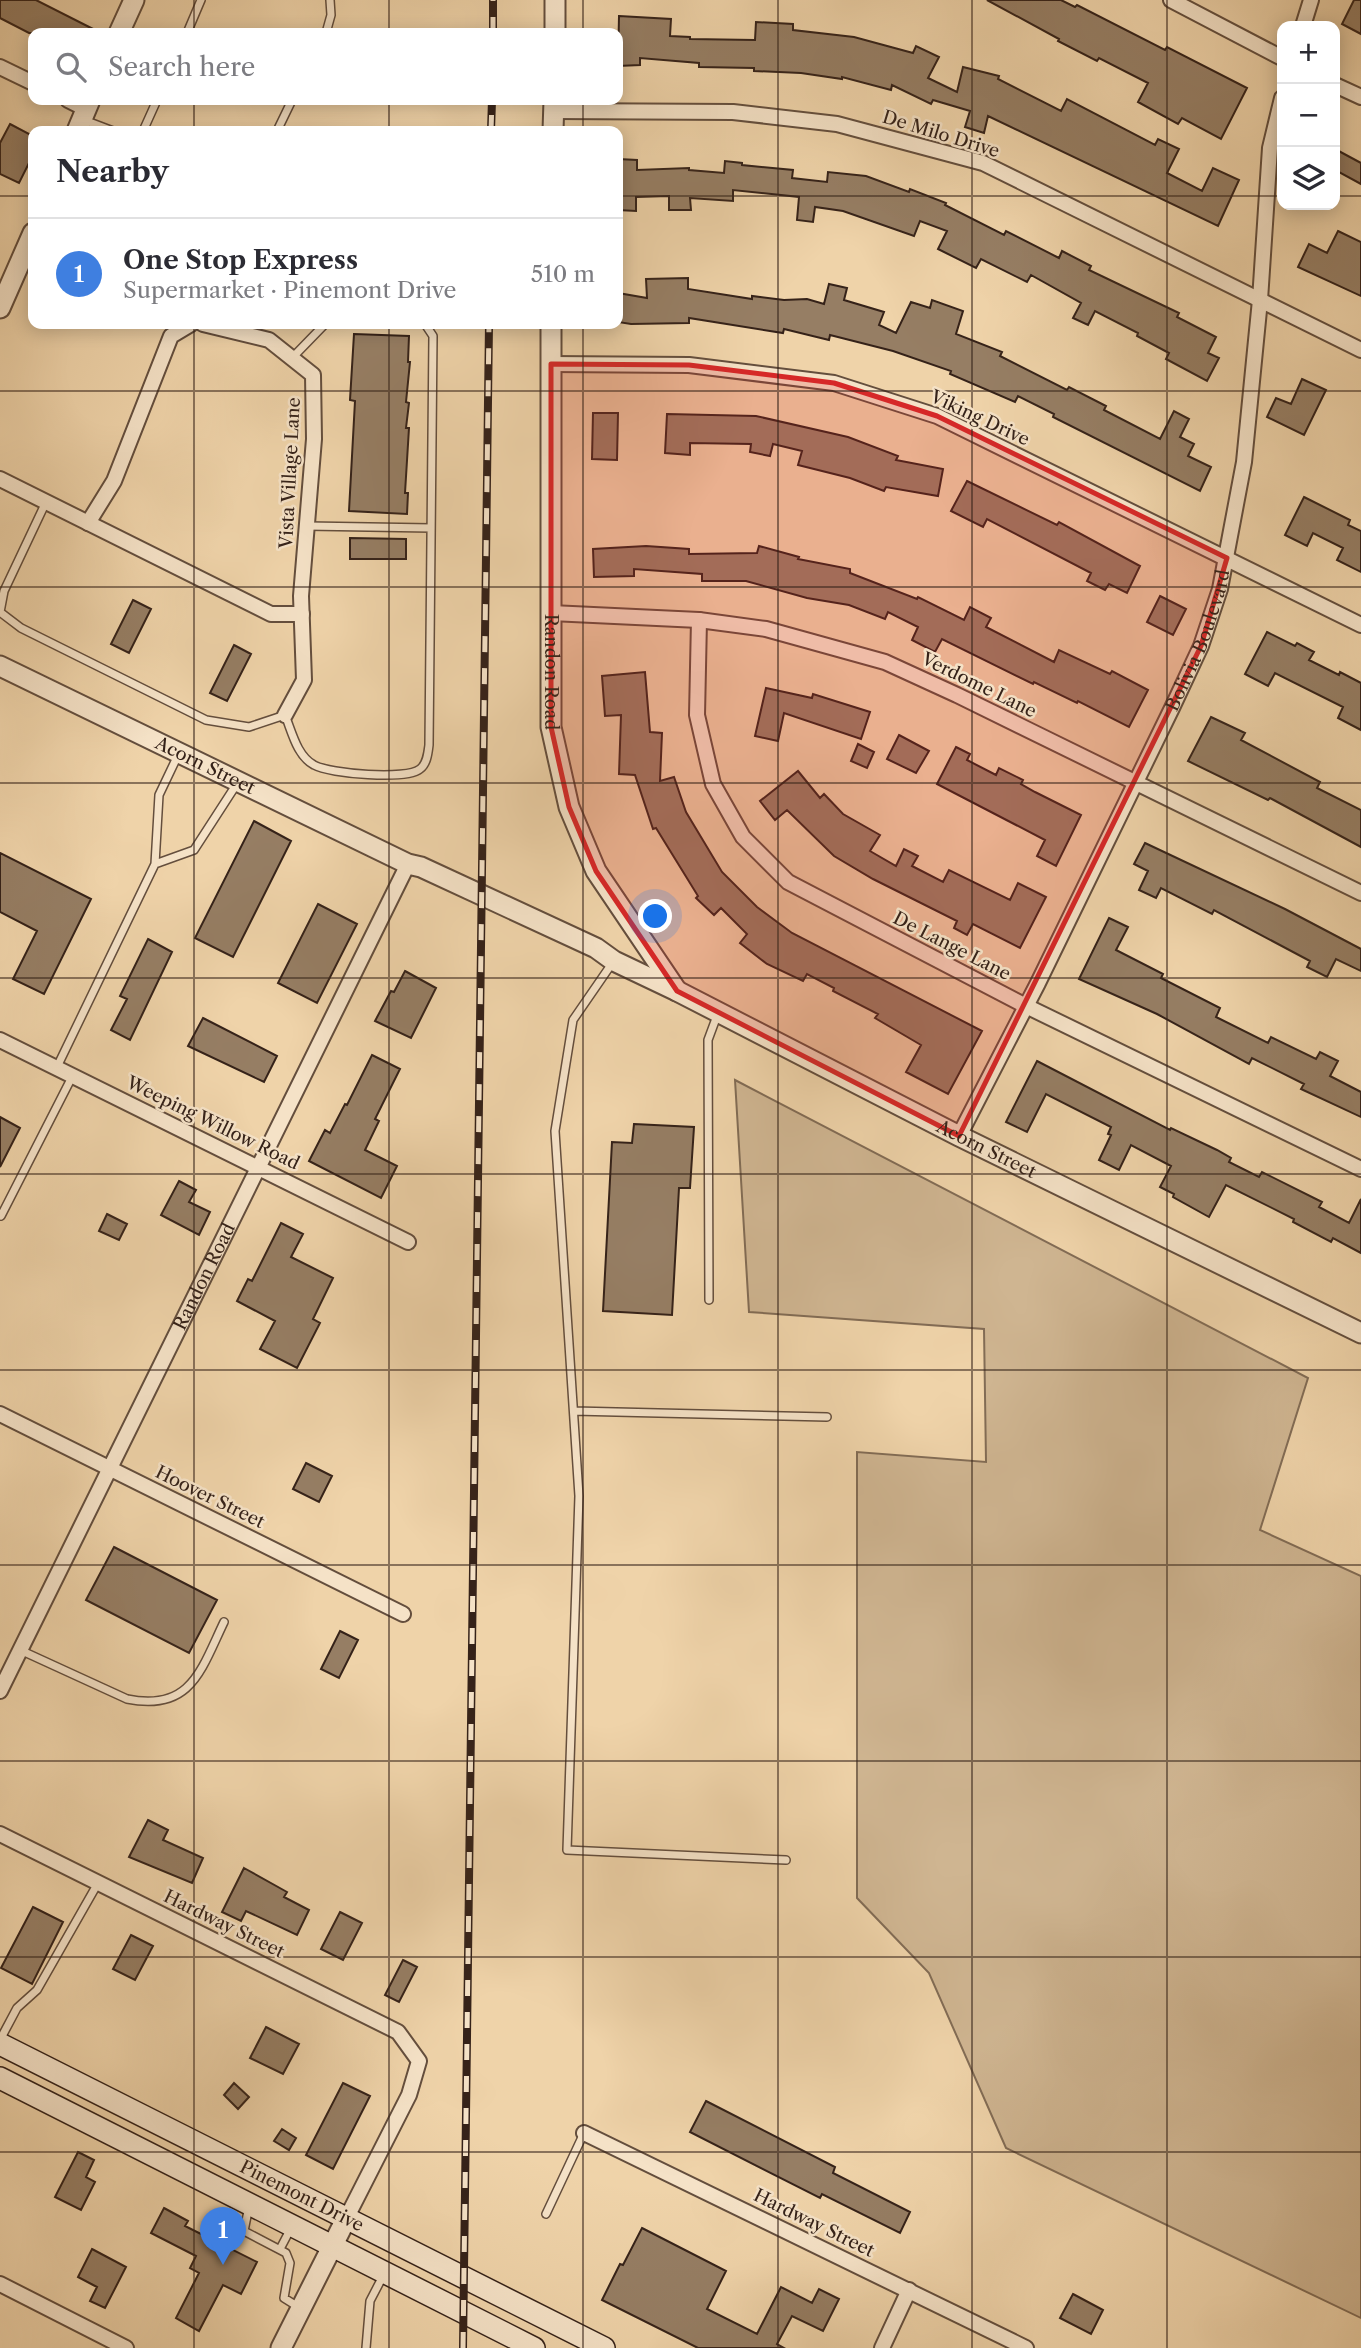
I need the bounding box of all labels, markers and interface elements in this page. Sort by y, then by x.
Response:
map controls [1277,21,1340,210]
button: + [1277,21,1340,84]
search box [28,28,623,105]
icon: search [52,48,90,86]
text: Search here [108,51,255,83]
button: − [1277,84,1340,147]
street label: De Milo Drive [880,106,1002,162]
button: layers [1277,147,1340,210]
text: Nearby [56,153,169,190]
text: One Stop Express [123,244,358,276]
text: 1 [74,260,84,288]
text: 510 m [531,260,595,288]
text: Supermarket · Pinemont Drive [123,276,456,304]
street label: Viking Drive [926,385,1033,451]
street label: Vista Village Lane [275,397,305,550]
street label: Bolivia Boulevard [1161,568,1234,715]
street label: Randon Road [540,614,562,730]
street label: Verdome Lane [917,647,1040,722]
street label: Acorn Street [151,732,259,799]
your location [638,899,672,933]
street label: De Lange Lane [890,907,1014,985]
street label: Weeping Willow Road [122,1071,303,1175]
street label: Acorn Street [932,1115,1040,1183]
street label: Randon Road [169,1219,240,1334]
street label: Hoover Street [152,1461,269,1533]
street label: Hardway Street [160,1885,289,1963]
street label: Pinemont Drive [236,2156,368,2236]
street label: Hardway Street [750,2184,879,2262]
pin: 1 [200,2207,246,2265]

